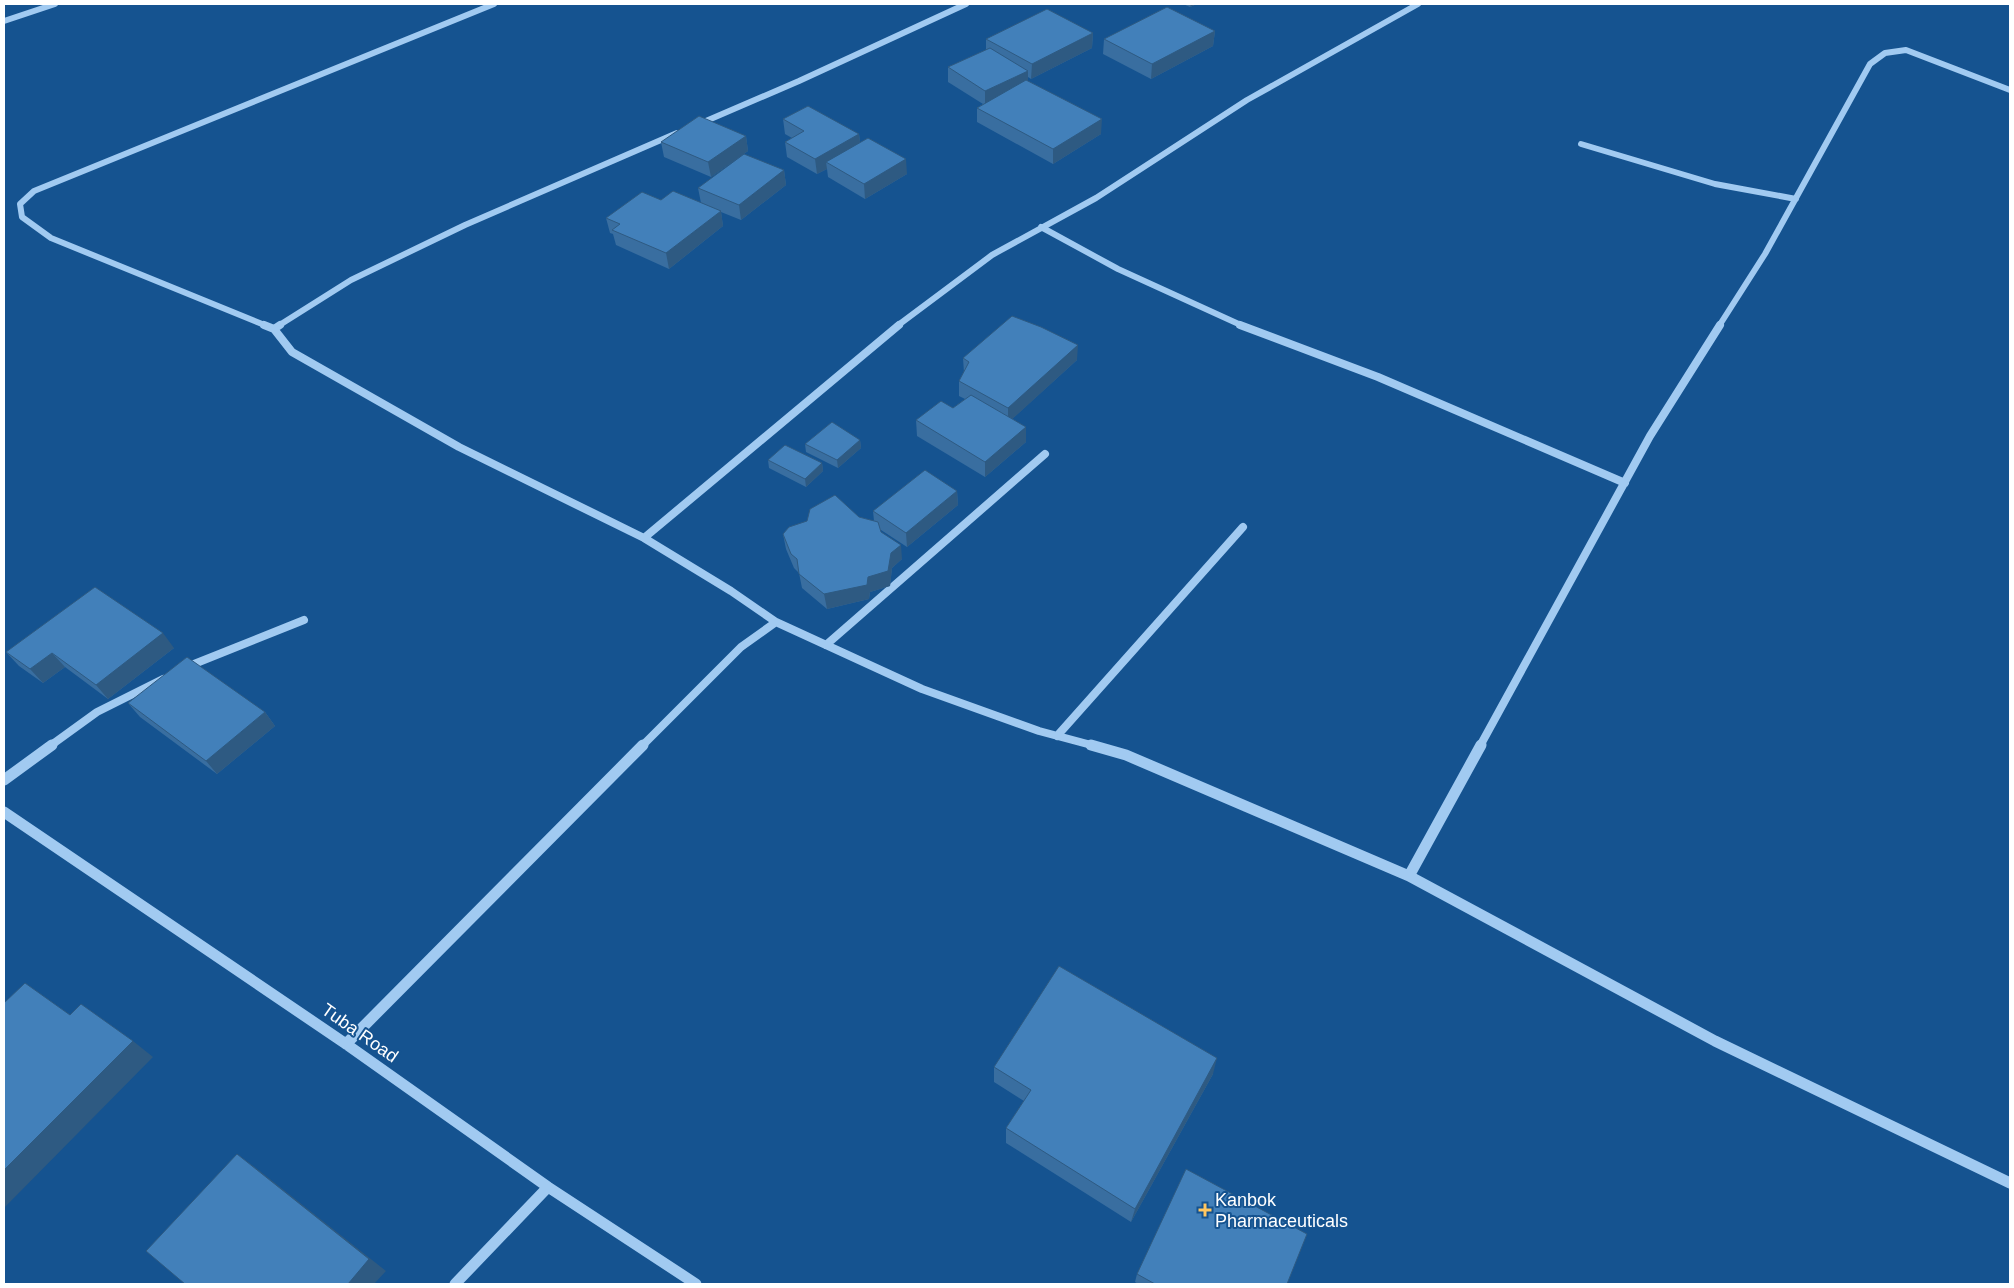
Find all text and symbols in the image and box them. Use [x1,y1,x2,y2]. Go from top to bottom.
street label: Tuba Road [318,999,402,1067]
place label: Kanbok Pharmaceuticals [1215,1190,1348,1231]
marker: Kanbok Pharmaceuticals [1199,1204,1211,1216]

